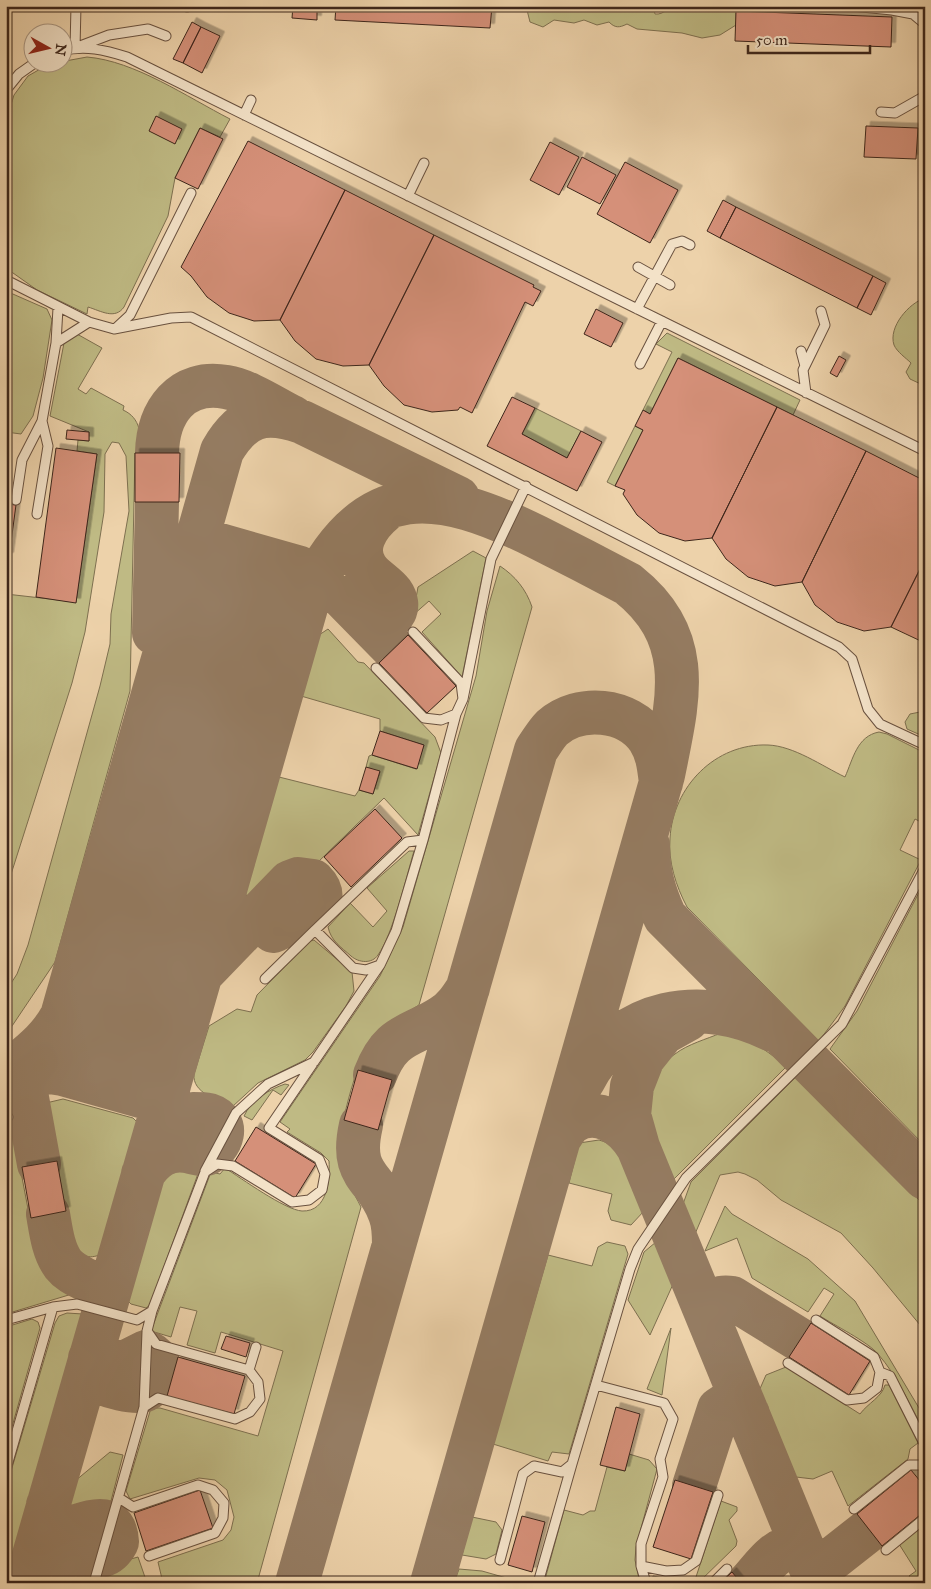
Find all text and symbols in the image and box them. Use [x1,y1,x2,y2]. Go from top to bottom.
north arrow [22,22,72,72]
scale bar [748,22,871,54]
text: 50 m [756,31,788,49]
text: N [51,43,70,57]

